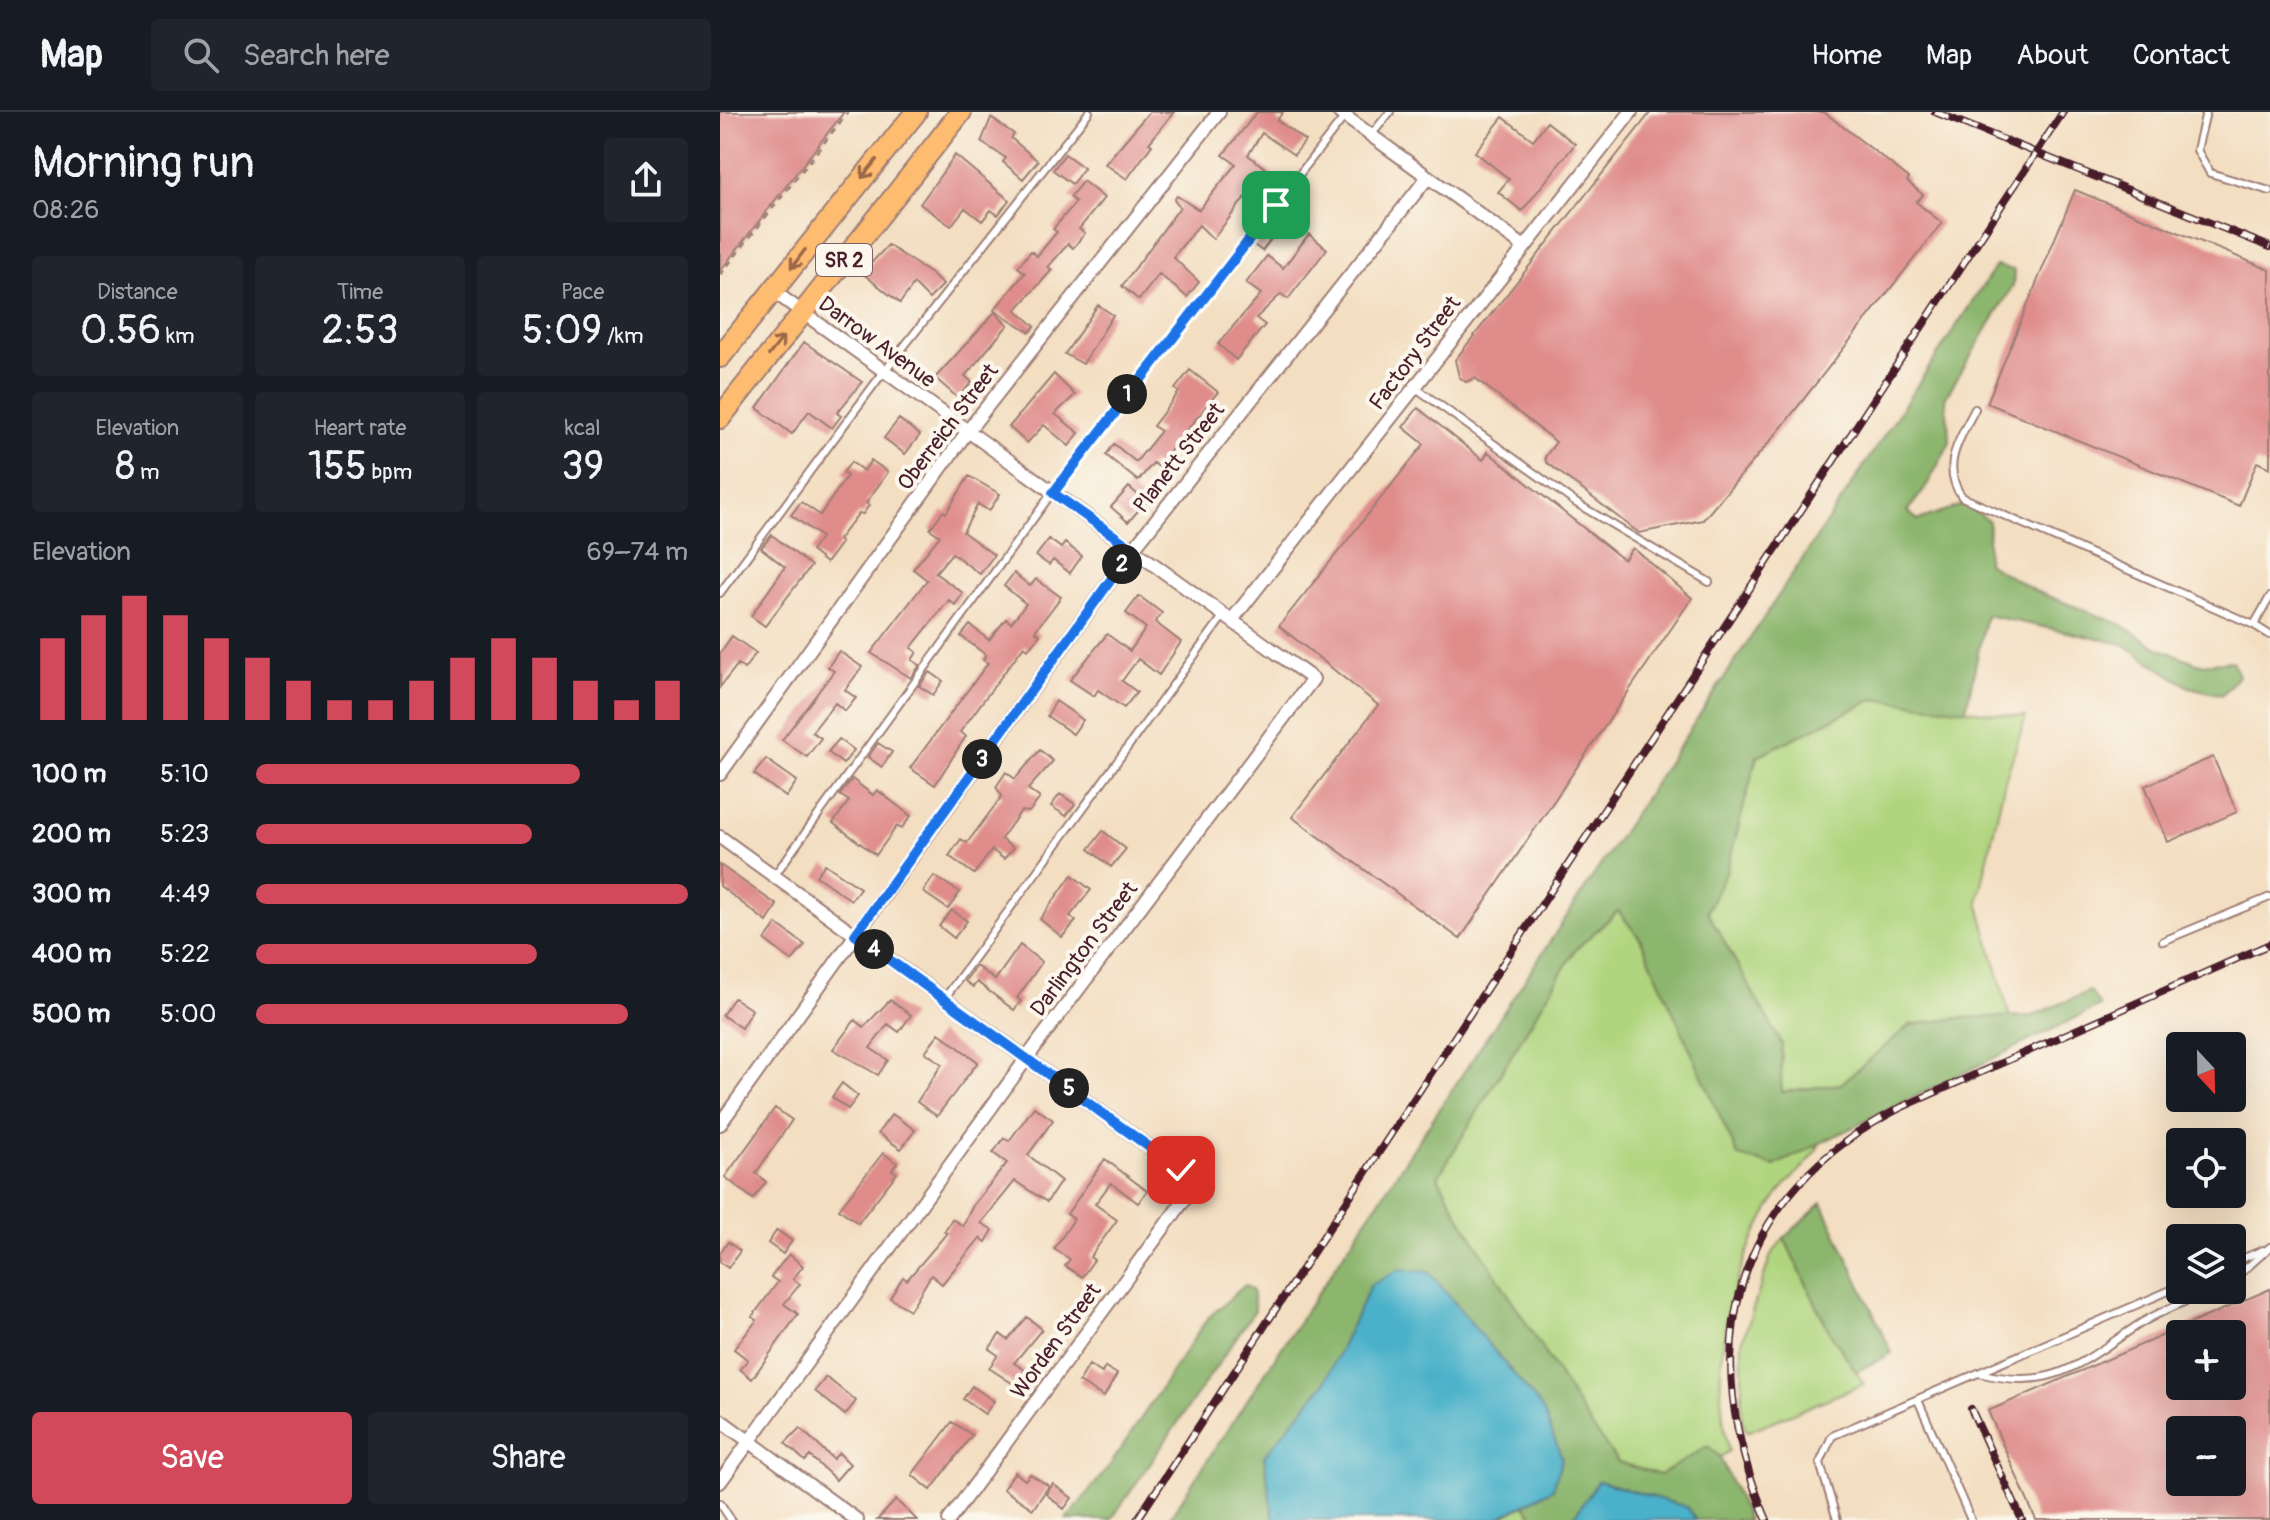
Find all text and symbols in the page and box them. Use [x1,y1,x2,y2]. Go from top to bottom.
search box [151,19,711,91]
text: Map [40,31,103,79]
icon: search [179,33,223,77]
text: Search here [243,37,390,74]
text: Home [1811,38,1882,73]
text: Map [1926,38,1972,73]
text: About [2016,38,2089,73]
text: Contact [2133,38,2230,73]
text: Morning run [32,136,255,191]
button: share [604,138,688,222]
one-way arrow [860,158,878,179]
pin [1242,171,1310,239]
icon: arrive [1254,183,1298,227]
text: 08:26 [32,194,99,226]
road number: SR 2 [816,244,872,276]
one-way arrow [789,247,806,269]
text: Distance [97,278,178,306]
text: Time [337,278,383,306]
text: Pace [561,278,604,306]
street label: Darrow Avenue [813,290,941,394]
street label: Factory Street [1363,290,1467,416]
text: 0.56 [80,306,161,355]
text: 2:53 [321,306,399,355]
text: 5:09 [522,306,602,355]
text: km [161,322,195,350]
text: /km [602,322,644,350]
one-way arrow [768,336,785,357]
street label: Oberreich Street [891,358,1005,496]
pin: 1 [1107,374,1147,414]
text: 1 [1123,380,1131,408]
street label: Planett Street [1127,397,1231,519]
text: Elevation [95,414,179,442]
text: Heart rate [314,414,406,442]
text: kcal [565,414,601,442]
text: 8 [115,442,135,491]
text: 155 [308,442,367,491]
text: 39 [561,442,604,491]
text: m [135,458,160,486]
text: bpm [367,458,412,486]
text: Elevation [32,536,131,568]
text: 69–74 m [587,536,688,568]
pin: 2 [1102,544,1142,584]
text: 2 [1116,550,1128,578]
pin: 3 [962,739,1002,779]
text: 3 [976,745,988,773]
text: 100 m [32,758,106,790]
text: 5:10 [160,758,209,790]
text: 200 m [32,818,111,850]
text: 5:23 [160,818,209,850]
street label: Darlington Street [1024,876,1144,1022]
text: 300 m [32,878,111,910]
text: 4:49 [160,878,211,910]
pin: 4 [854,929,894,969]
text: 4 [868,935,880,963]
text: 400 m [32,938,111,970]
text: 5:22 [160,938,210,970]
text: 500 m [32,998,110,1030]
text: 5:00 [160,998,217,1030]
north arrow [2166,1032,2246,1112]
map controls [2166,1032,2246,1496]
pin: 5 [1049,1068,1089,1108]
text: 5 [1063,1074,1075,1102]
button: locate [2166,1128,2246,1208]
pin [1147,1136,1215,1204]
icon: check [1159,1148,1203,1192]
button: layers [2166,1224,2246,1304]
street label: Worden Street [1005,1278,1107,1404]
button: + [2166,1320,2246,1400]
button: Save [32,1412,352,1504]
button: Share [368,1412,688,1504]
button: − [2166,1416,2246,1496]

